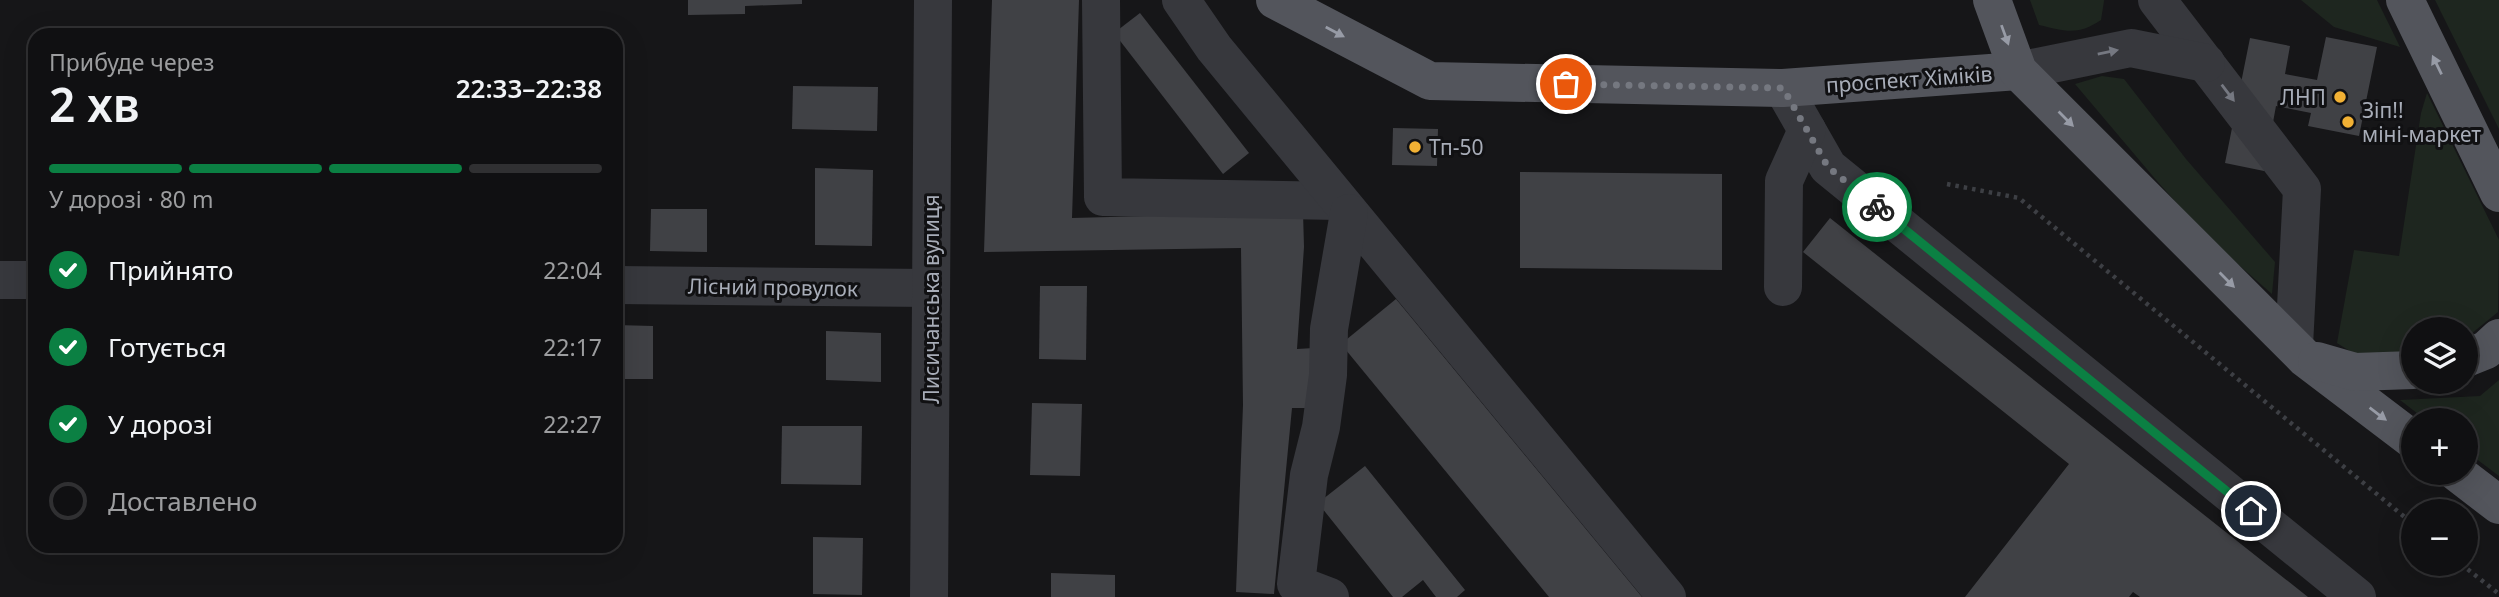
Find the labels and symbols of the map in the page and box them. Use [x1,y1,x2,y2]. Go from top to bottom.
one-way arrow [2000,25,2011,46]
one-way arrow [1325,26,1345,37]
one-way arrow [2097,47,2119,58]
pin [1536,54,1596,114]
one-way arrow [2431,55,2442,75]
street label: проспект Хіміків [1825,59,1993,99]
place label: ЛНП [2280,83,2326,111]
one-way arrow [2221,84,2235,102]
marker: ЛНП [2332,89,2348,105]
place label: Зіп!! міні-маркет [2362,96,2481,148]
one-way arrow [2058,111,2074,127]
marker: Зіп!! міні-маркет [2340,114,2356,130]
place label: Тп-50 [1429,133,1484,161]
marker: Тп-50 [1407,139,1423,155]
courier [1842,172,1912,242]
street label: Лисичанська вулиця [917,194,945,404]
one-way arrow [2219,271,2236,288]
street label: Лісний провулок [688,272,858,302]
one-way arrow [2369,406,2387,421]
pin [2221,481,2281,541]

